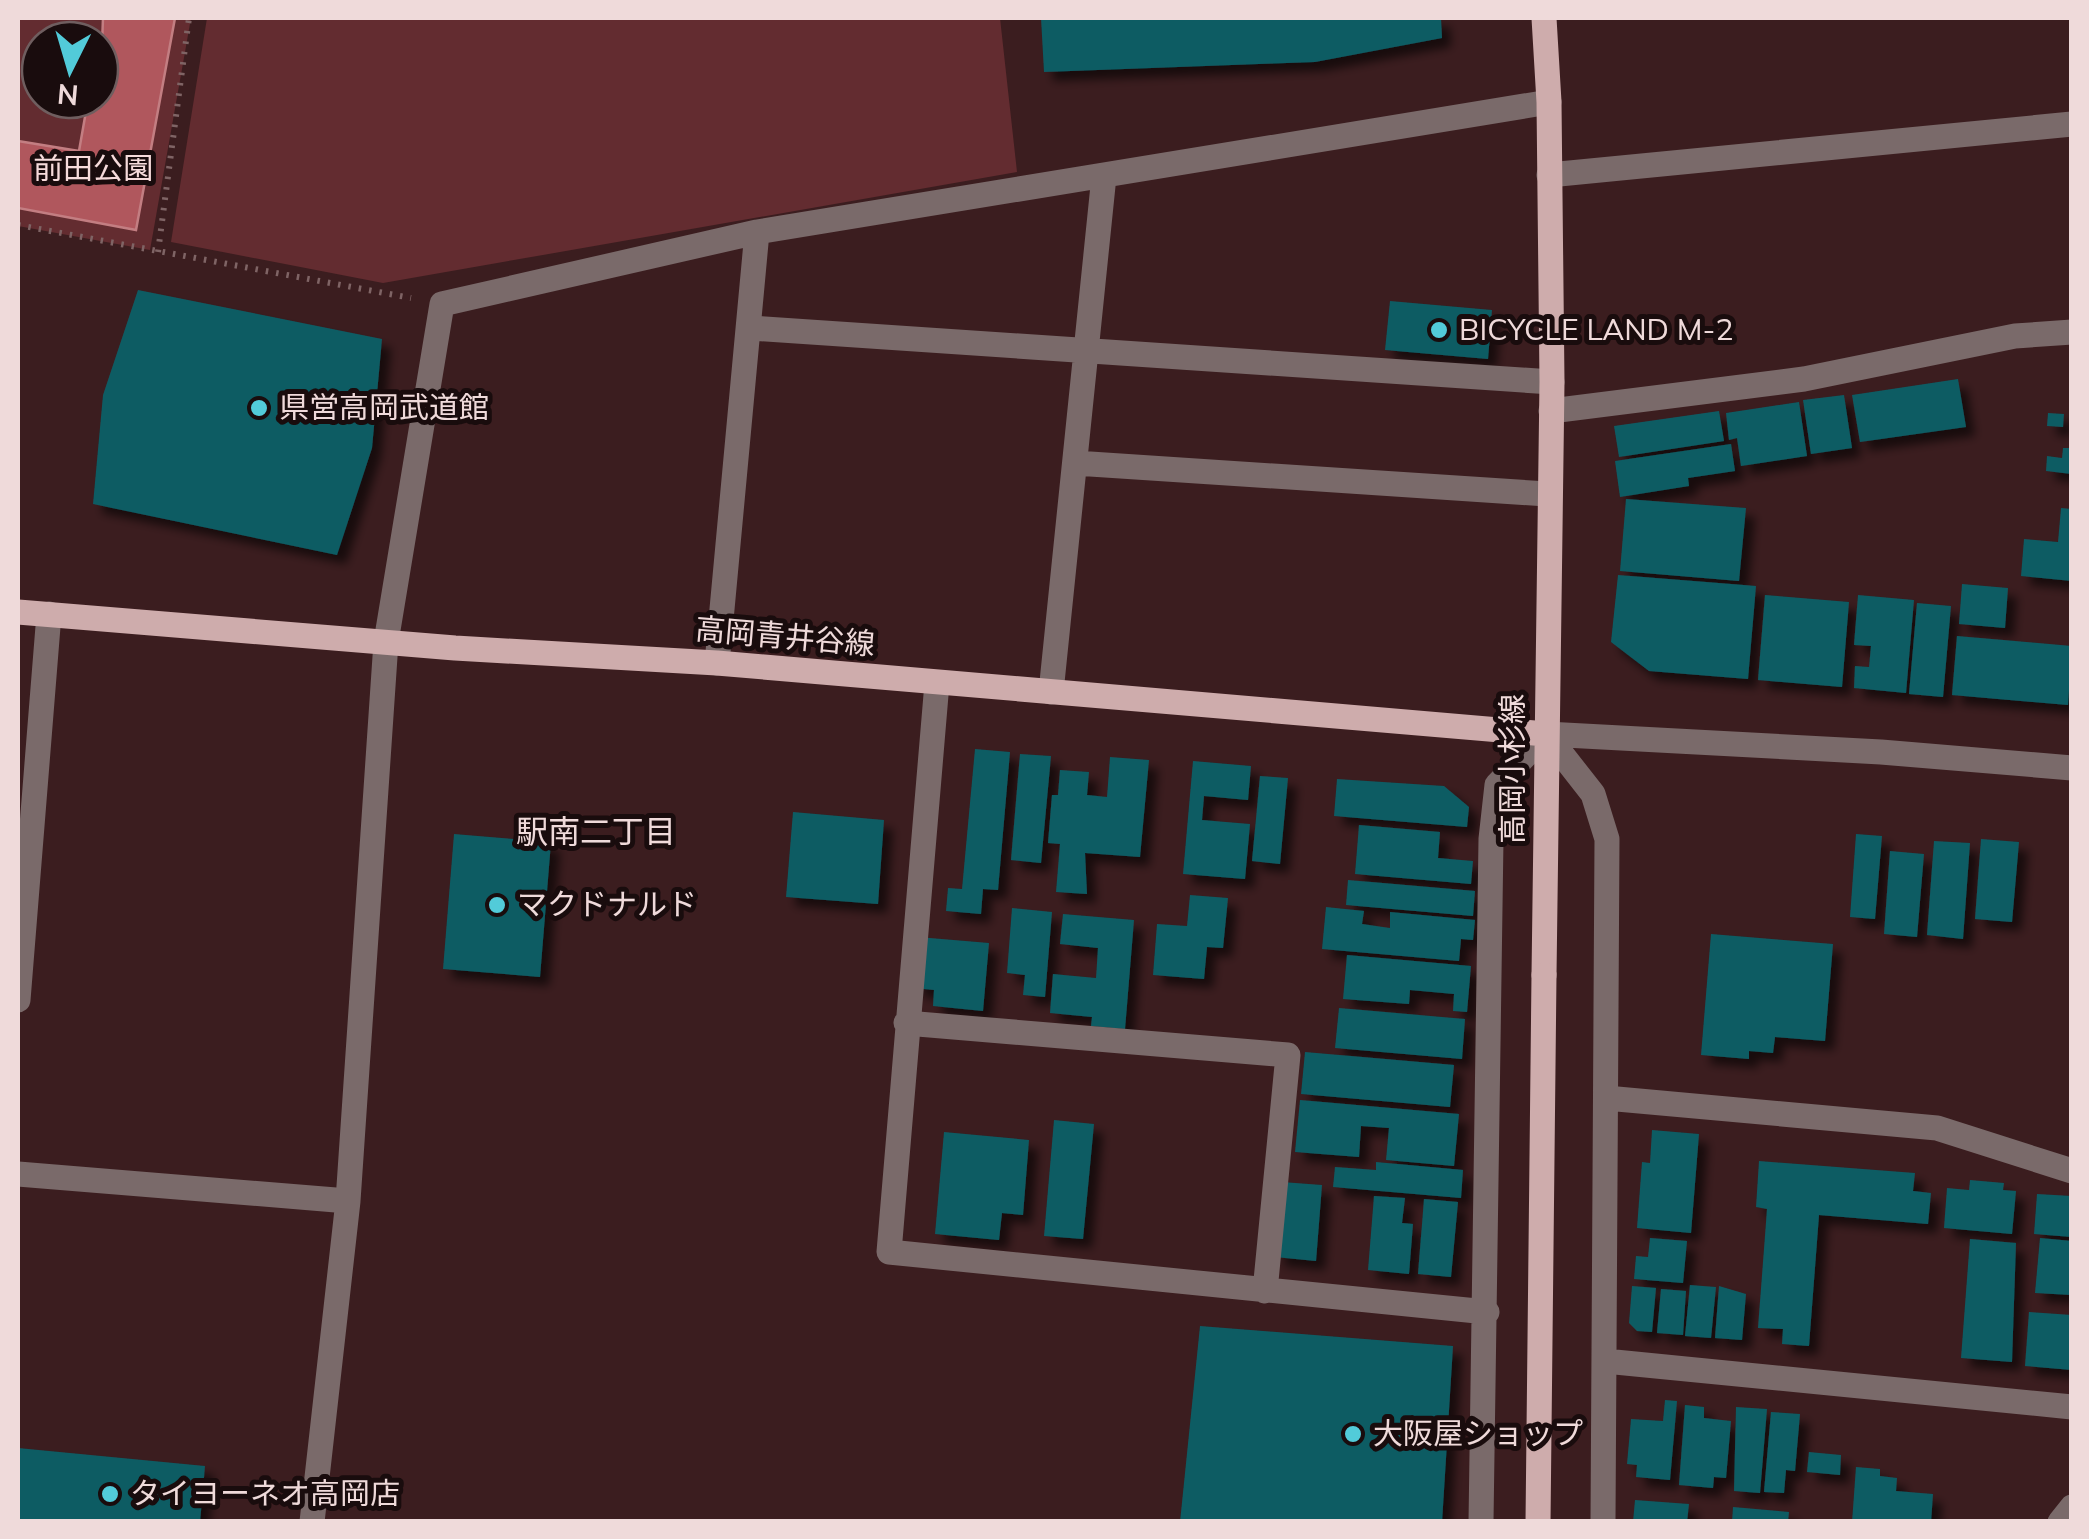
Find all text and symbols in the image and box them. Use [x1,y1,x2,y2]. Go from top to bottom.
north arrow [20,20,120,120]
text: N [56,77,80,114]
park label: 前田公園 [33,149,153,187]
place label: BICYCLE LAND M-2 [1459,310,1733,348]
marker: BICYCLE LAND M-2 [1428,319,1450,341]
place label: 県営高岡武道館 [279,388,489,426]
marker: 県営高岡武道館 [248,397,270,419]
street label: 高岡青井谷線 [694,609,876,663]
street label: 高岡小杉線 [1493,694,1531,844]
district label: 駅南二丁目 [516,811,676,851]
place label: マクドナルド [517,885,697,923]
marker: マクドナルド [486,894,508,916]
place label: 大阪屋ショップ [1373,1414,1583,1452]
marker: 大阪屋ショップ [1342,1423,1364,1445]
place label: タイヨーネオ高岡店 [130,1474,400,1512]
marker: タイヨーネオ高岡店 [99,1483,121,1505]

